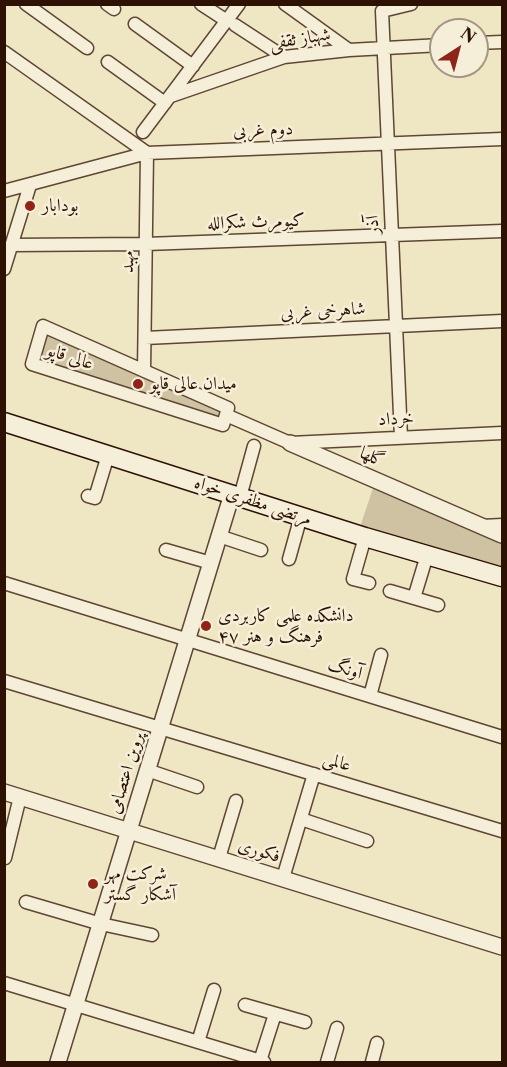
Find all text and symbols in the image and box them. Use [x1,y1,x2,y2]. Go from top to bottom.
north arrow [429,18,489,78]
text: N [457,23,480,47]
street label: شهباز ثقفی [268,24,332,54]
street label: دوم غربی [233,118,293,142]
place label: بودابار [42,195,78,217]
marker: بودابار [23,199,37,213]
street label: کیومرث شکرالله [207,209,305,235]
street label: آذر [362,215,384,235]
street label: مهبد [117,251,139,273]
street label: شاهرخی غربی [280,298,366,324]
street label: عالی قاپو [44,339,96,375]
place label: میدان عالی قاپو [150,373,237,395]
marker: میدان عالی قاپو [131,377,145,391]
street label: خرداد [378,407,414,431]
street label: گلها [356,442,388,472]
street label: مرتضی مظفری خواه [192,472,314,530]
place label: دانشکده علمی کاربردی فرهنگ و هنر ۴۷ [218,605,354,648]
marker: دانشکده علمی کاربردی فرهنگ و هنر ۴۷ [199,619,213,633]
street label: آونگ [325,654,365,684]
street label: پروین اعتصامی [103,730,149,816]
street label: عالمی [320,748,354,776]
street label: فکوری [235,834,283,868]
place label: شرکت مهر آشکار گستر [105,863,176,906]
marker: شرکت مهر آشکار گستر [86,877,100,891]

